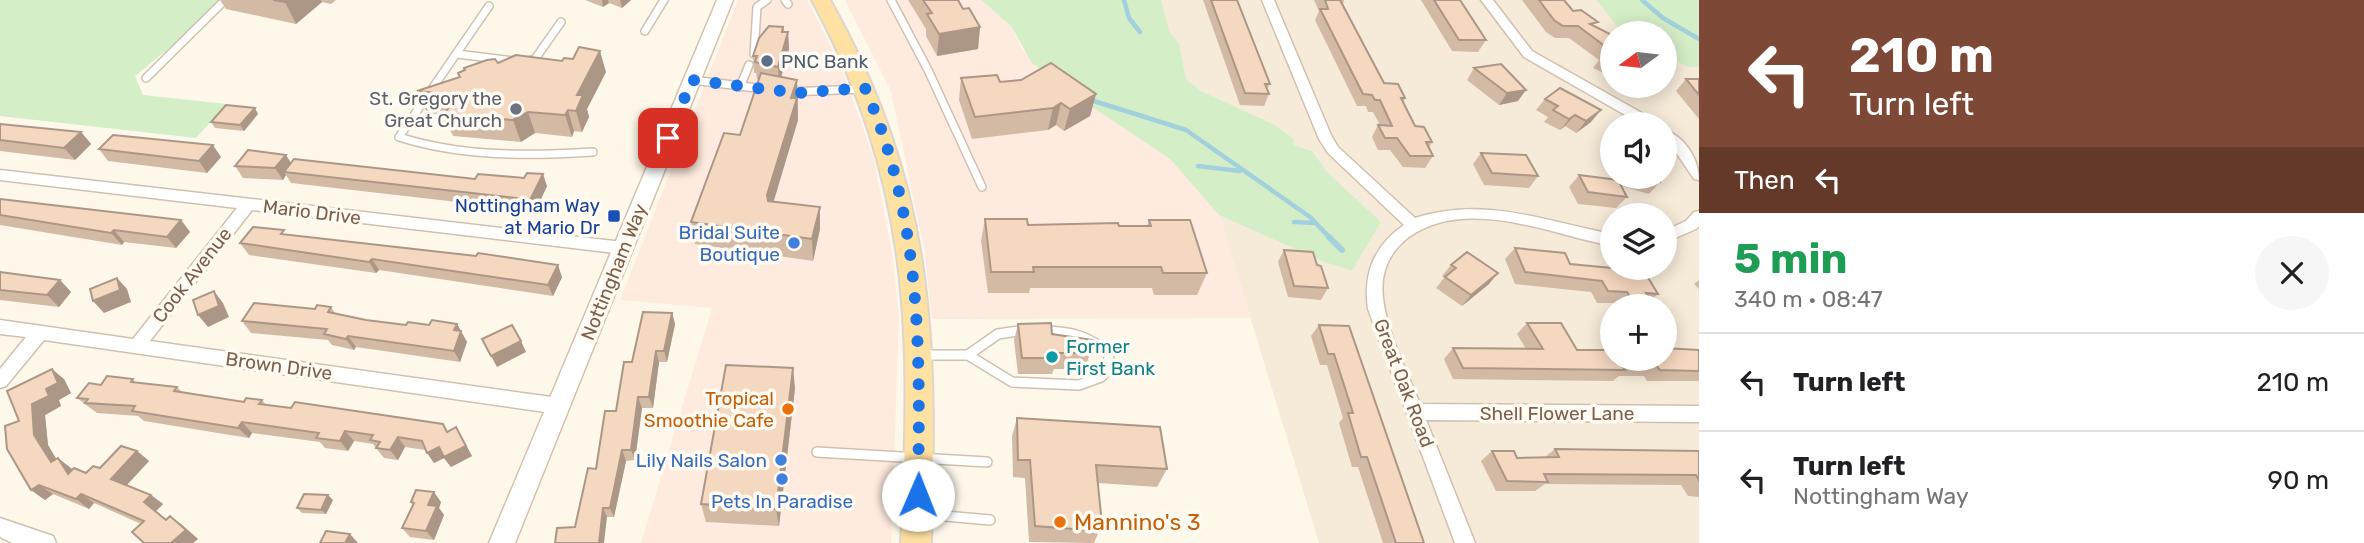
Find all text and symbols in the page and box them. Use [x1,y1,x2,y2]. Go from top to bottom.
north arrow [1600,21,1676,98]
map controls [1600,21,1677,371]
text: 210 m [1849,26,1994,84]
icon: left [1734,28,1825,119]
place label: PNC Bank [781,50,868,73]
marker: PNC Bank [759,53,775,69]
text: Turn left [1849,85,1974,123]
place label: St. Gregory the Great Church [369,87,502,132]
marker: St. Gregory the Great Church [508,101,524,117]
pin [638,108,698,168]
button: sound [1600,112,1677,189]
icon: arrive [649,119,687,157]
icon: left [1809,161,1847,199]
text: Then [1734,165,1795,196]
place label: Nottingham Way at Mario Dr [455,194,601,239]
street label: Mario Drive [262,195,362,229]
street label: Nottingham Way [576,200,652,344]
button: layers [1600,203,1677,280]
marker: Nottingham Way at Mario Dr [606,208,622,224]
place label: Bridal Suite Boutique [679,221,780,266]
street label: Cook Avenue [148,223,236,327]
text: 5 min [1734,234,1848,284]
marker: Bridal Suite Boutique [786,235,802,251]
button: close [2255,236,2329,310]
text: 340 m · 08:47 [1734,285,1882,313]
button: + [1600,294,1677,371]
street label: Great Oak Road [1369,316,1439,450]
place label: Former First Bank [1066,335,1155,380]
street label: Brown Drive [224,347,334,385]
marker: Former First Bank [1044,349,1060,365]
icon: left [1734,363,1772,401]
text: Turn left [1793,367,1905,398]
text: 210 m [2257,367,2329,398]
place label: Tropical Smoothie Cafe [644,387,774,432]
marker: Tropical Smoothie Cafe [780,401,796,417]
street label: Shell Flower Lane [1480,402,1634,425]
place label: Lily Nails Salon [636,449,767,472]
text: Turn left [1793,451,1905,482]
marker: Lily Nails Salon [773,452,789,468]
position arrow [881,458,955,532]
icon: left [1734,461,1772,499]
text: 90 m [2268,465,2329,496]
marker: Pets In Paradise [774,471,790,487]
text: Nottingham Way [1793,482,1969,510]
place label: Pets In Paradise [711,490,853,513]
place label: Mannino's 3 [1074,508,1201,536]
marker: Mannino's 3 [1052,514,1068,530]

